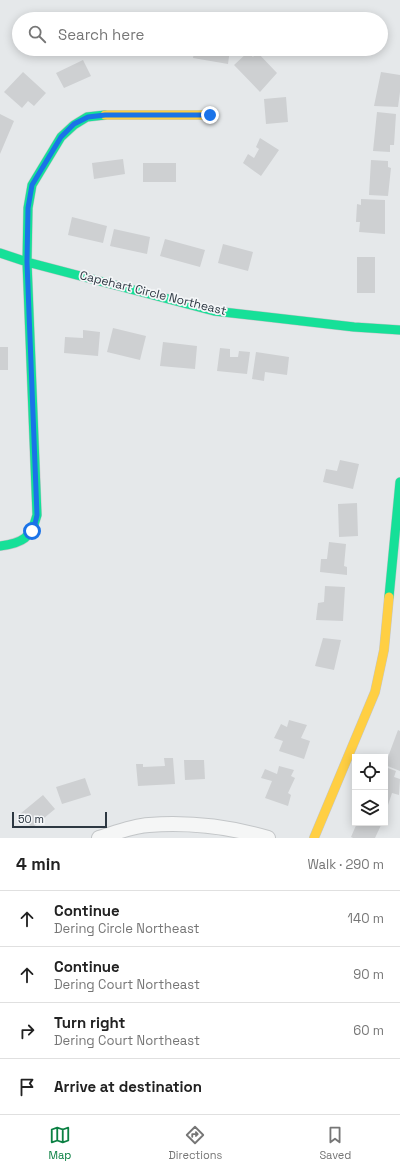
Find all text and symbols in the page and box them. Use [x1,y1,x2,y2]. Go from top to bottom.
search box [12,12,388,56]
icon: search [26,23,48,45]
text: Search here [58,25,144,44]
route end [201,106,219,124]
street label: Capehart Circle Northeast [78,267,228,319]
route start [23,522,41,540]
map controls [352,754,388,826]
button: locate [352,754,388,790]
button: layers [352,790,388,826]
scale bar [12,810,107,829]
text: 50 m [18,812,44,826]
text: 4 min [16,853,61,875]
text: Walk · 290 m [307,856,384,873]
text: Continue [54,901,120,920]
icon: ahead [16,908,38,930]
text: 140 m [348,910,384,927]
text: Dering Circle Northeast [54,920,200,937]
text: Continue [54,957,120,976]
icon: ahead [16,964,38,986]
text: 90 m [353,966,384,983]
text: Dering Court Northeast [54,976,200,993]
text: Turn right [54,1013,125,1032]
icon: right [16,1020,38,1042]
text: 60 m [353,1022,384,1039]
text: Dering Court Northeast [54,1032,200,1049]
icon: arrive [16,1076,38,1098]
text: Arrive at destination [54,1077,202,1096]
tab: Map [49,1124,71,1162]
tab: Directions [168,1124,222,1162]
tab: Saved [319,1124,351,1162]

